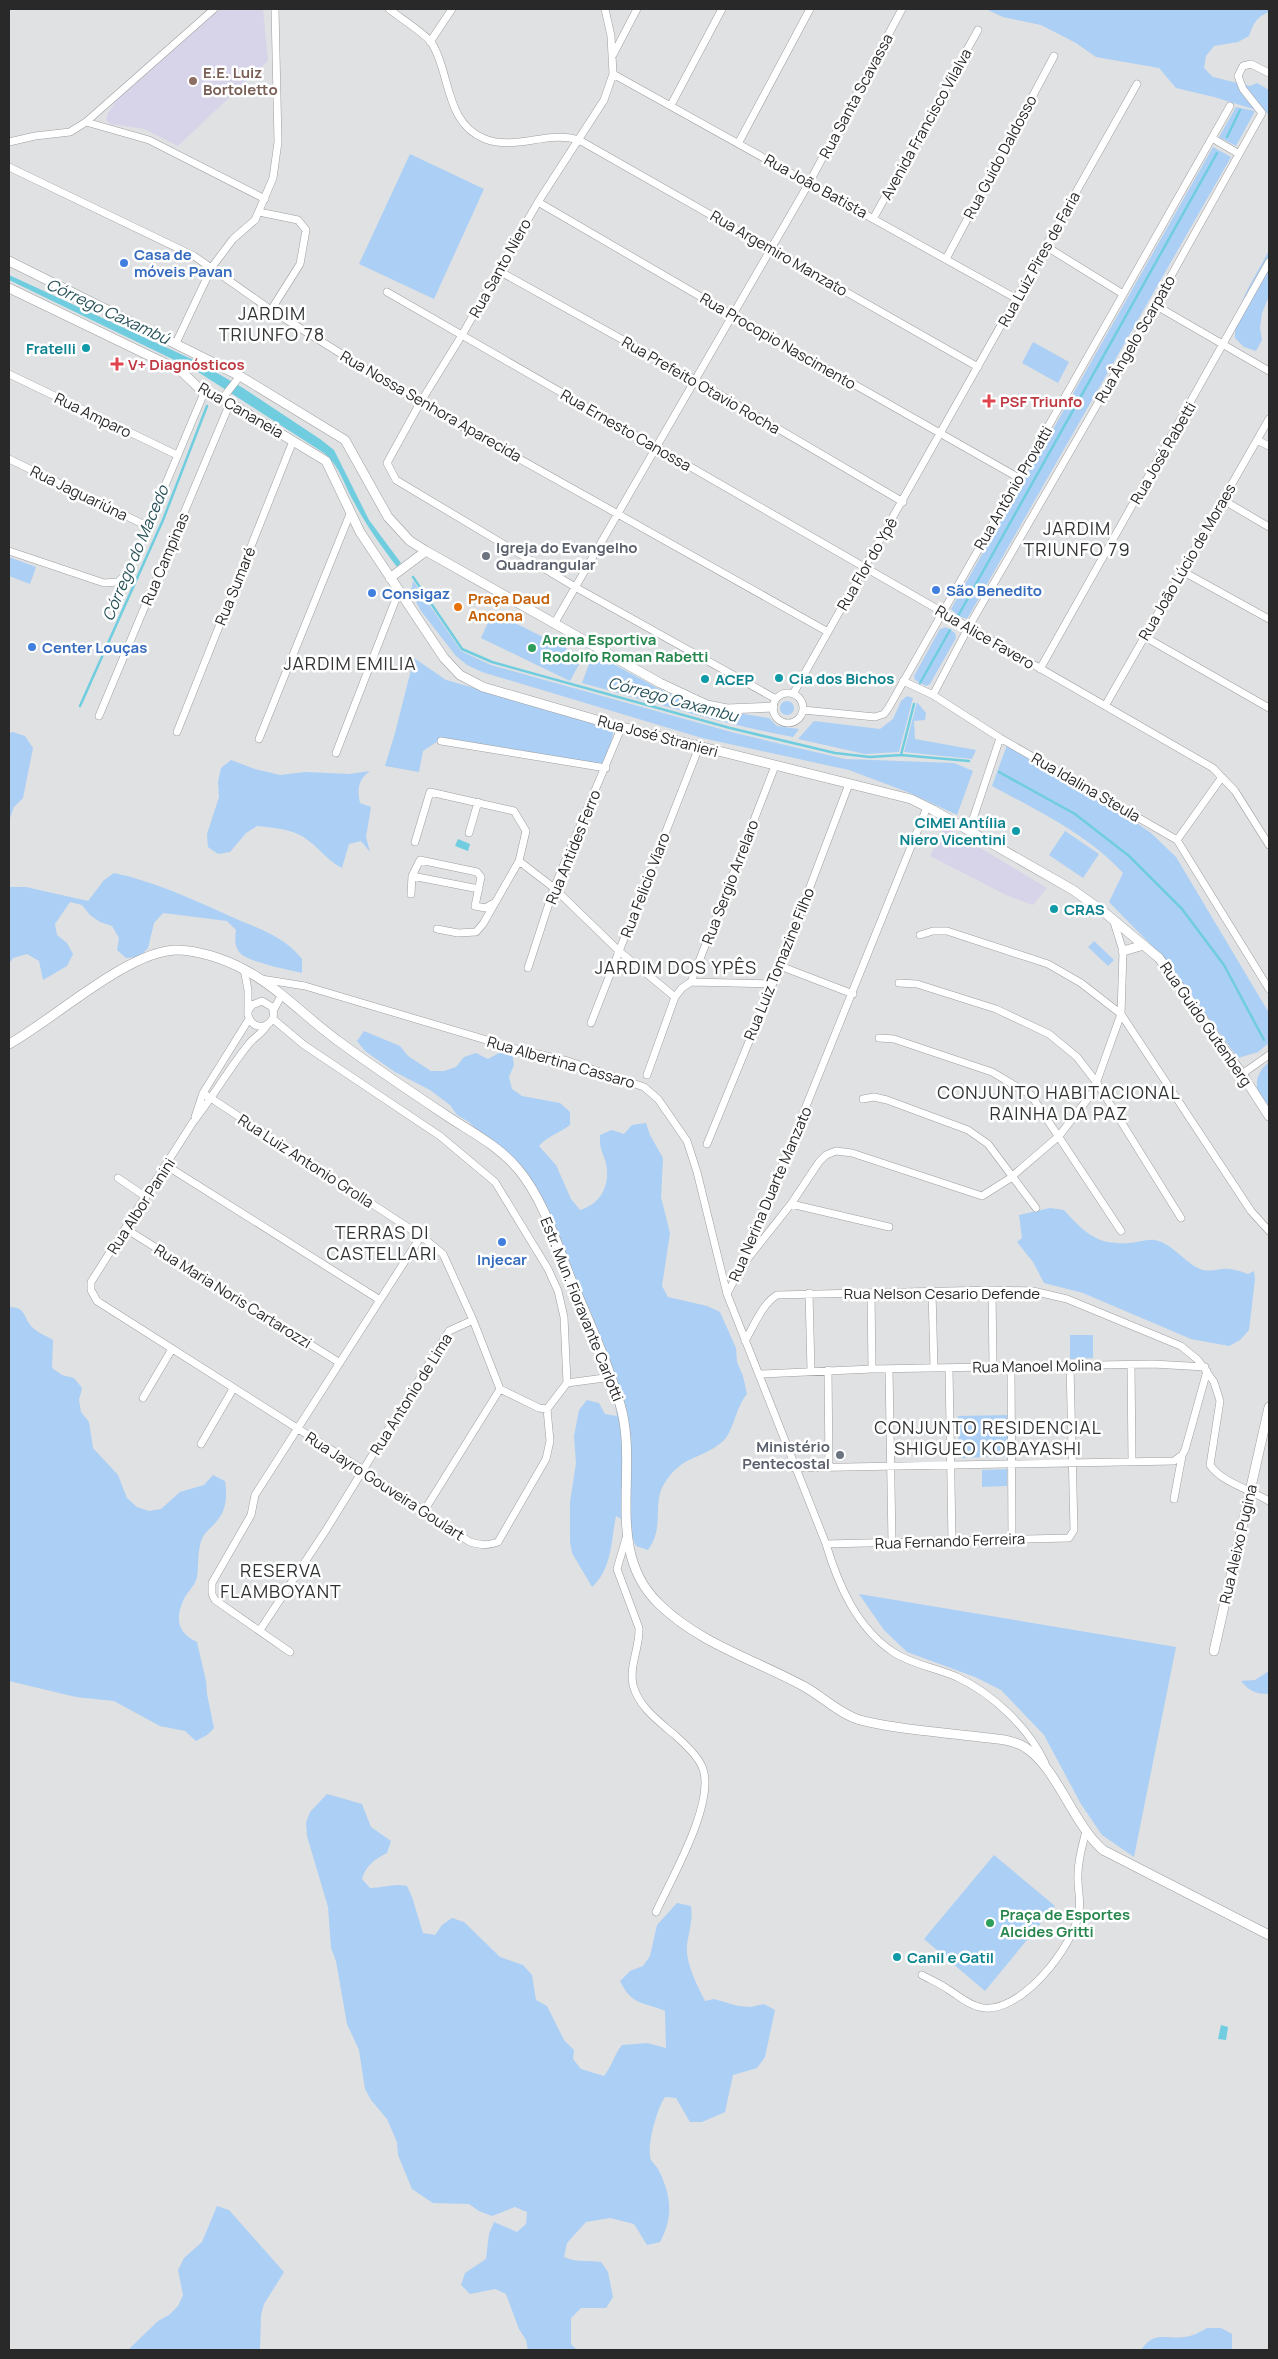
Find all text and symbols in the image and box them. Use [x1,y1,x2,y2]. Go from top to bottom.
street label: Rua Santa Scavassa [814,30,898,162]
street label: Avenida Francisco Vilalva [876,45,976,203]
place label: E.E. Luiz Bortoletto [203,62,278,100]
marker: E.E. Luiz Bortoletto [187,75,199,87]
street label: Rua Guido Daldosso [958,91,1042,223]
street label: Rua João Batista [761,149,871,223]
street label: Rua Luiz Pires de Faria [993,188,1085,330]
street label: Rua Argemiro Manzato [706,205,852,301]
street label: Rua Santo Niero [464,215,536,321]
place label: Casa de móveis Pavan [134,244,232,282]
marker: Casa de móveis Pavan [118,257,130,269]
street label: Rua Ângelo Scarpato [1090,271,1180,407]
water label: Córrego Caxambú [43,273,175,350]
street label: Rua Procopio Nascimento [696,288,860,394]
district label: JARDIM TRIUNFO 78 [219,301,325,346]
street label: Rua Prefeito Otavio Rocha [618,331,784,439]
place label: Fratelli [26,338,76,359]
marker: Fratelli [80,342,92,354]
street label: Rua Nossa Senhora Aparecida [336,345,526,467]
place label: V+ Diagnósticos [128,354,245,375]
marker: V+ Diagnósticos [110,357,124,371]
street label: Rua Cananeia [194,377,288,443]
street label: Rua Ernesto Canossa [557,384,695,476]
street label: Rua Amparo [51,387,135,443]
place label: PSF Triunfo [1000,391,1082,412]
marker: PSF Triunfo [982,394,996,408]
street label: Rua José Rabetti [1125,398,1201,508]
street label: Rua Antônio Provatti [969,422,1057,554]
street label: Rua Jaguariúna [27,460,131,526]
water label: Córrego do Macedo [97,480,174,624]
street label: Rua João Lúcio de Moraes [1133,480,1241,644]
street label: Rua Campinas [136,509,194,609]
street label: Rua Flor do Ypê [832,514,902,614]
district label: JARDIM TRIUNFO 79 [1023,516,1131,561]
place label: Igreja do Evangelho Quadrangular [496,537,638,575]
street label: Rua Sumaré [210,543,260,628]
marker: Igreja do Evangelho Quadrangular [480,550,492,562]
place label: São Benedito [946,580,1042,601]
place label: Consigaz [382,583,450,604]
marker: São Benedito [930,584,942,596]
marker: Consigaz [366,587,378,599]
place label: Praça Daud Ancona [468,588,550,626]
street label: Rua Alice Favero [931,600,1039,674]
marker: Praça Daud Ancona [452,601,464,613]
place label: Arena Esportiva Rodolfo Roman Rabetti [542,629,708,667]
place label: Center Louças [42,637,147,658]
marker: Center Louças [26,641,38,653]
marker: Arena Esportiva Rodolfo Roman Rabetti [526,642,538,654]
district label: JARDIM EMILIA [283,651,417,675]
place label: Cia dos Bichos [789,668,894,689]
place label: ACEP [715,669,755,690]
water label: Córrego Caxambu [606,671,742,727]
marker: Cia dos Bichos [773,672,785,684]
marker: ACEP [699,673,711,685]
street label: Rua José Stranieri [595,710,721,762]
street label: Rua Idalina Steula [1028,747,1144,827]
street label: Rua Antides Ferro [540,786,606,907]
place label: CIMEI Antília Niero Vicentini [899,812,1006,850]
street label: Rua Sergio Arrelaro [697,817,763,947]
marker: CIMEI Antília Niero Vicentini [1010,825,1022,837]
street label: Rua Felicio Viaro [615,829,675,941]
street label: Rua Luiz Tomazine Filho [739,884,819,1043]
place label: CRAS [1064,899,1105,920]
marker: CRAS [1048,903,1060,915]
district label: JARDIM DOS YPÊS [595,955,757,979]
street label: Rua Guido Gutenberg [1155,957,1257,1091]
street label: Rua Albertina Cassaro [485,1031,637,1093]
district label: CONJUNTO HABITACIONAL RAINHA DA PAZ [937,1080,1181,1125]
street label: Rua Nerina Duarte Manzato [724,1103,817,1285]
street label: Rua Luiz Antonio Grolla [234,1109,378,1213]
street label: Rua Albor Panini [102,1154,180,1258]
street label: Estr. Mun. Fioravante Carlotti [535,1214,629,1404]
district label: TERRAS DI CASTELLARI [327,1220,438,1265]
marker: Injecar [496,1236,508,1248]
street label: Rua Maria Noris Cartarozzi [150,1239,316,1353]
place label: Injecar [477,1249,527,1270]
street label: Rua Nelson Cesario Defende [844,1283,1040,1304]
street label: Rua Antonio de Lima [365,1329,457,1459]
street label: Rua Manoel Molina [972,1354,1102,1378]
district label: CONJUNTO RESIDENCIAL SHIGUEO KOBAYASHI [874,1415,1102,1460]
street label: Rua Jayro Gouveira Goulart [301,1427,469,1545]
place label: Ministério Pentecostal [742,1436,830,1474]
marker: Ministério Pentecostal [834,1449,846,1461]
street label: Rua Aleixo Pugina [1214,1482,1262,1606]
street label: Rua Fernando Ferreira [874,1528,1026,1554]
district label: RESERVA FLAMBOYANT [220,1558,342,1603]
place label: Praça de Esportes Alcides Gritti [1000,1904,1130,1942]
marker: Praça de Esportes Alcides Gritti [984,1917,996,1929]
place label: Canil e Gatil [907,1947,994,1968]
marker: Canil e Gatil [891,1951,903,1963]

